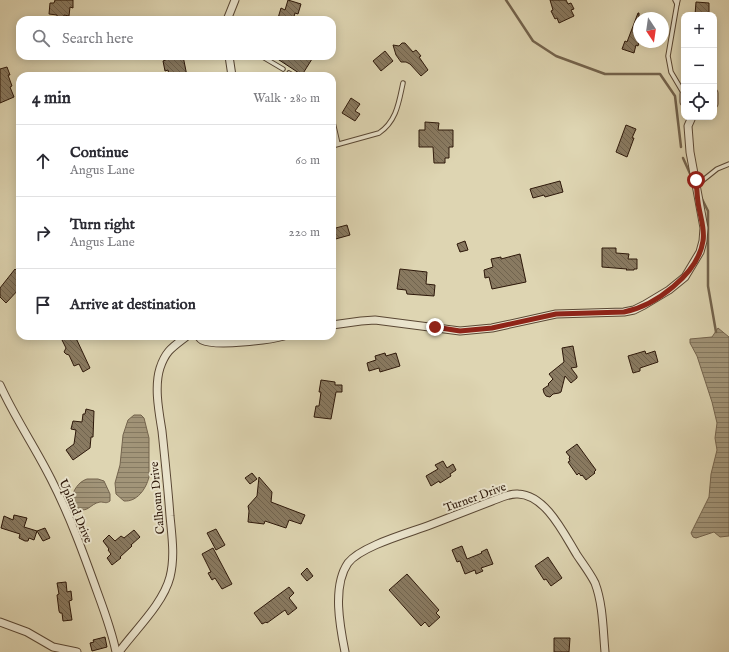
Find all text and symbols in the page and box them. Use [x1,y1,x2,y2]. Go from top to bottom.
north arrow [633,12,669,48]
map controls [681,12,717,120]
button: + [681,12,717,48]
search box [16,16,336,60]
icon: search [30,27,52,49]
text: Search here [62,29,133,48]
button: − [681,48,717,84]
button: locate [681,84,717,120]
text: 4 min [32,88,71,109]
text: Walk · 280 m [253,90,320,107]
text: Continue [70,143,128,162]
icon: ahead [32,150,54,172]
text: 60 m [295,152,320,169]
text: Angus Lane [70,162,135,179]
route start [687,171,705,189]
text: Turn right [70,215,135,234]
icon: right [32,222,54,244]
text: 220 m [289,224,320,241]
text: Angus Lane [70,234,135,251]
icon: arrive [32,294,54,316]
text: Arrive at destination [70,295,196,314]
route end [426,318,444,336]
street label: Calhoun Drive [147,460,168,535]
street label: Upland Drive [54,477,96,546]
street label: Turner Drive [442,479,509,516]

